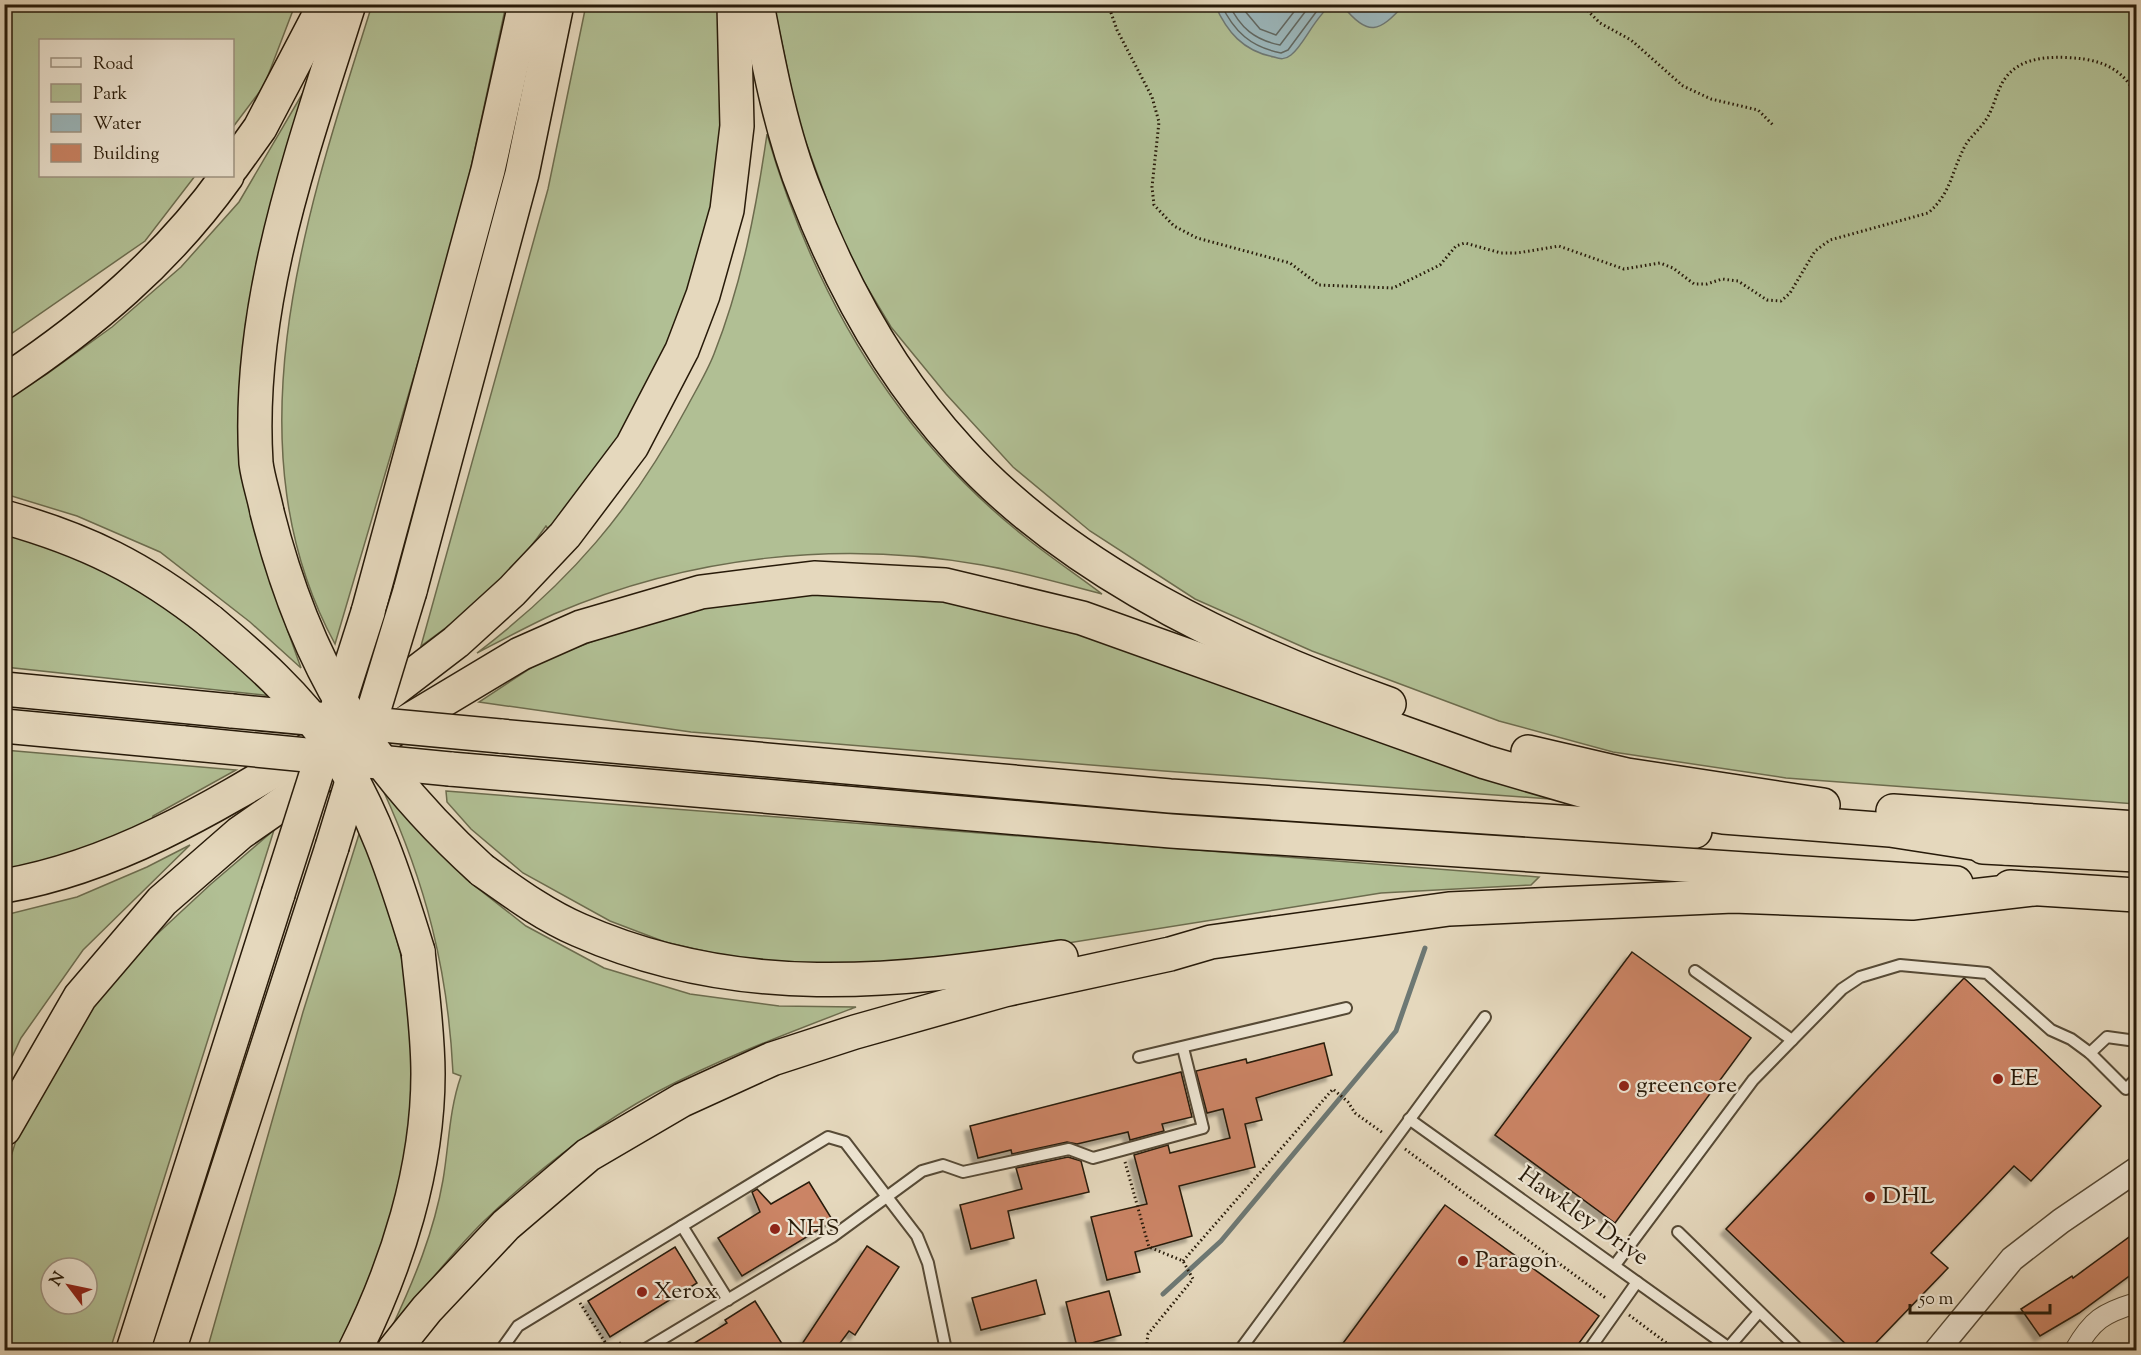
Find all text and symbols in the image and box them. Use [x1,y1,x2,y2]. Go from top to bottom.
legend [39,39,234,177]
text: Road [93,52,133,78]
text: Park [93,82,128,108]
text: Water [93,112,142,138]
text: Building [93,142,159,168]
place label: EE [2010,1062,2039,1096]
place label: greencore [1636,1069,1737,1103]
marker: EE [1991,1072,2005,1086]
marker: greencore [1617,1079,1631,1093]
street label: Hawkley Drive [1511,1159,1655,1275]
place label: DHL [1882,1180,1934,1214]
marker: DHL [1863,1190,1877,1204]
place label: NHS [787,1212,839,1246]
marker: NHS [768,1222,782,1236]
place label: Paragon [1475,1244,1558,1278]
marker: Paragon [1456,1254,1470,1268]
north arrow [39,1256,99,1316]
text: N [45,1268,72,1291]
place label: Xerox [654,1275,718,1309]
scale bar [1910,1277,2050,1315]
marker: Xerox [635,1285,649,1299]
text: 50 m [1918,1287,1954,1313]

